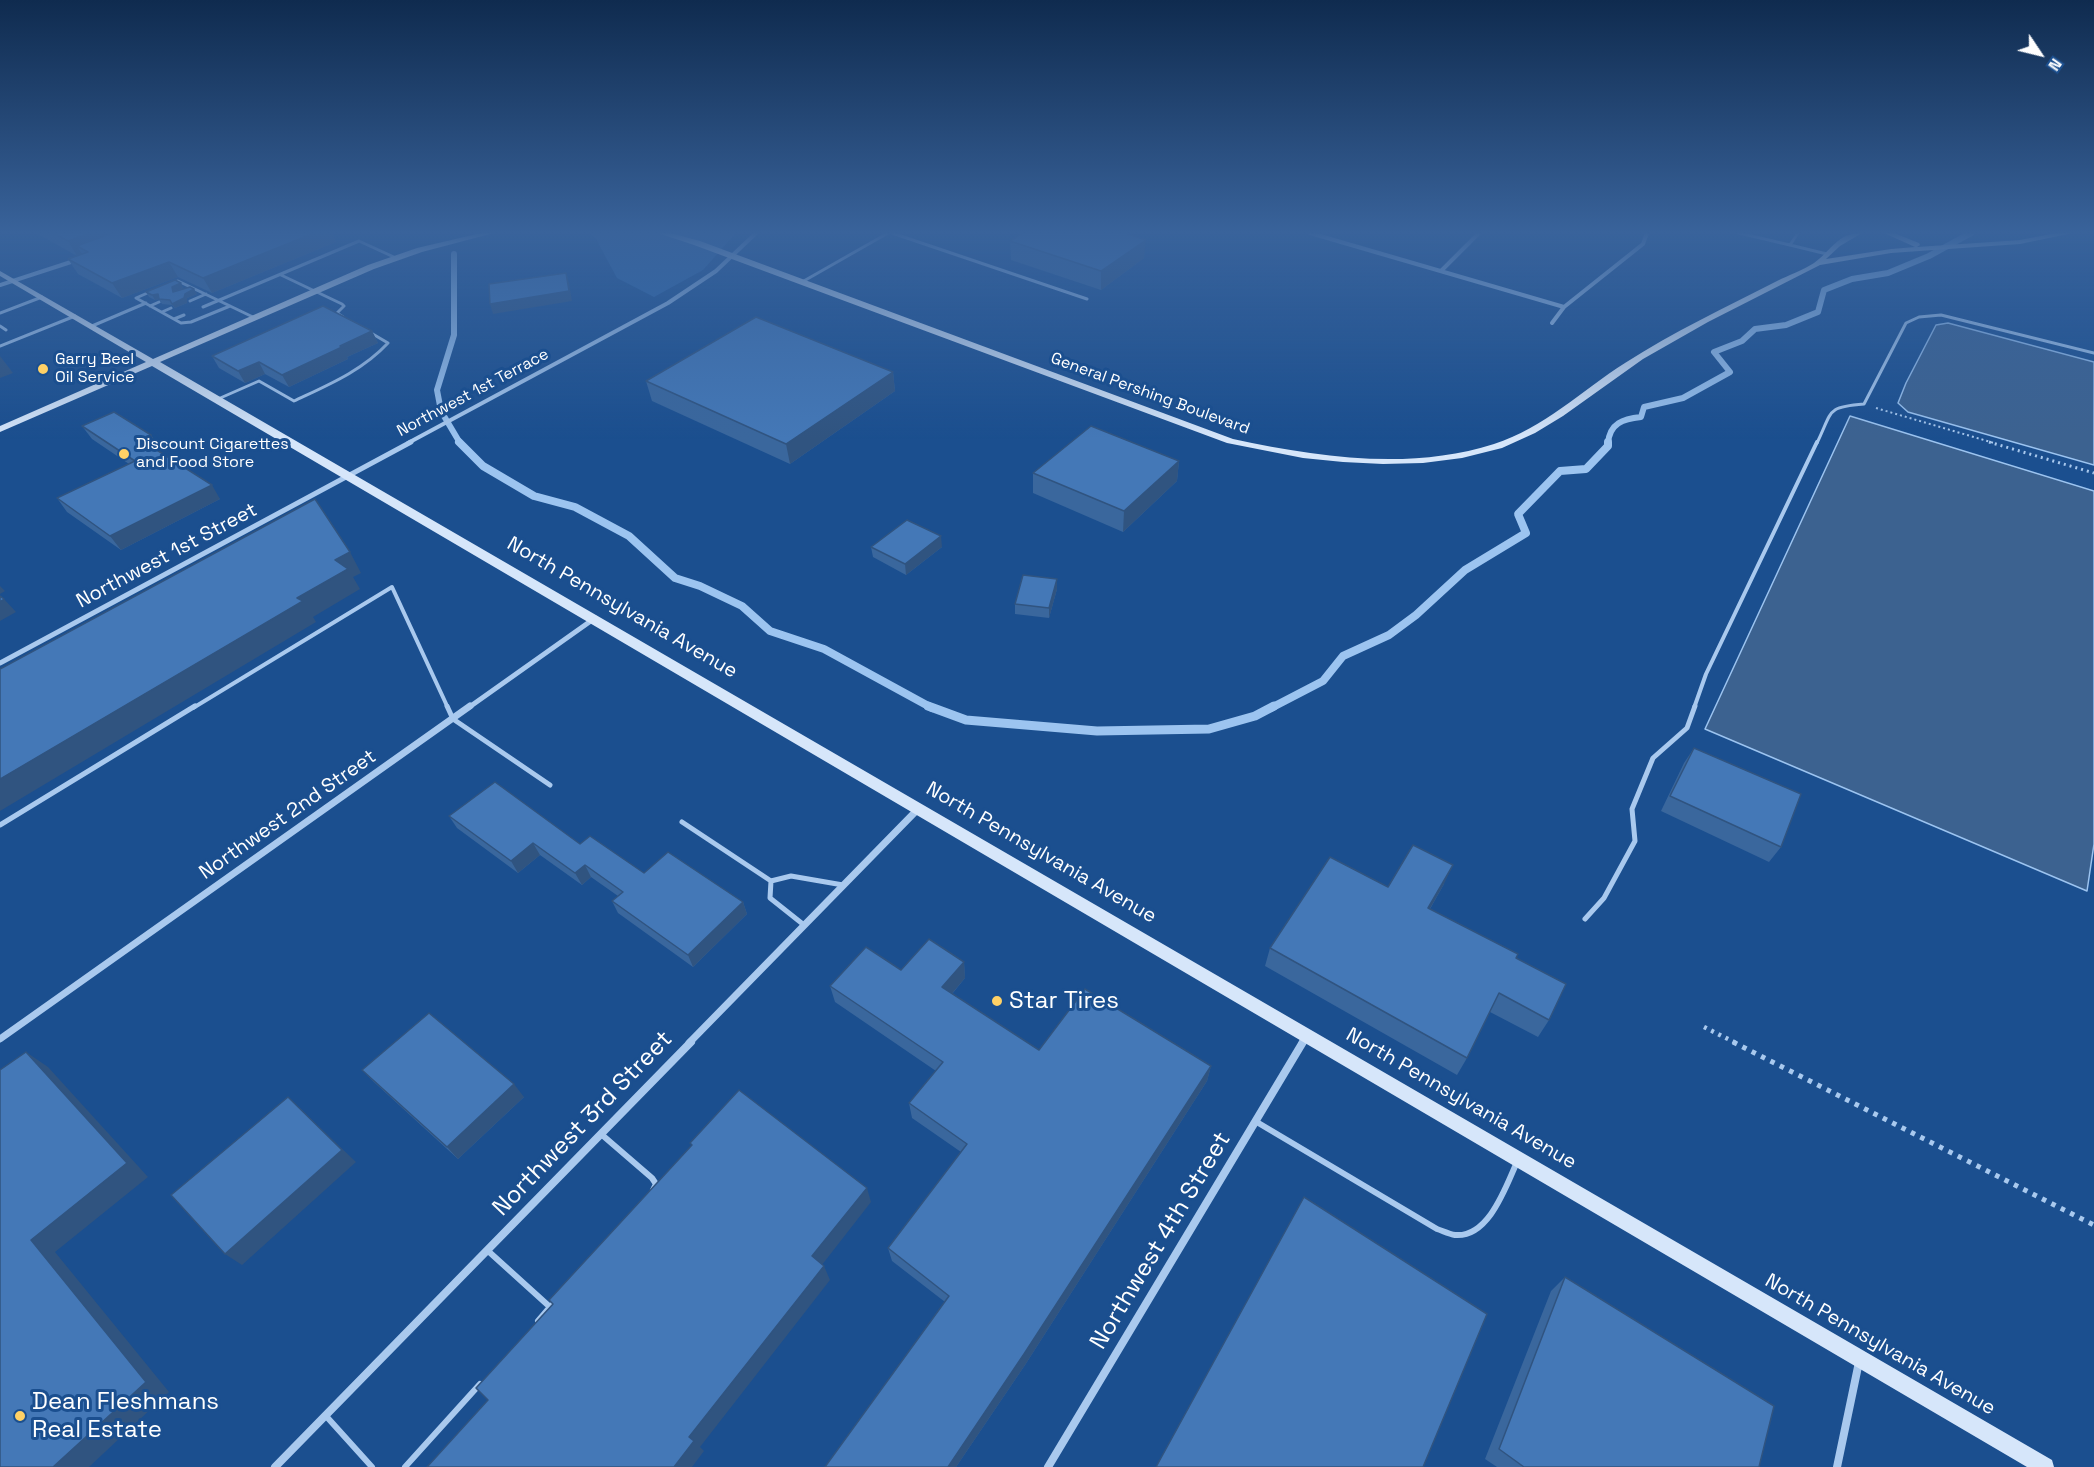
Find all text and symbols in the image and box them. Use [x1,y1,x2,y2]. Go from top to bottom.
north arrow [2010,24,2070,84]
text: N [2043,54,2067,75]
street label: Northwest 1st Terrace [394,345,552,441]
street label: General Pershing Boulevard [1048,349,1252,439]
place label: Garry Beel Oil Service [55,350,135,388]
marker: Garry Beel Oil Service [36,362,50,376]
place label: Discount Cigarettes and Food Store [136,435,289,473]
marker: Discount Cigarettes and Food Store [117,447,131,461]
street label: Northwest 1st Street [73,498,261,614]
street label: North Pennsylvania Avenue [503,532,741,684]
street label: Northwest 2nd Street [195,745,381,885]
street label: North Pennsylvania Avenue [922,777,1160,929]
place label: Star Tires [1009,987,1119,1015]
marker: Star Tires [990,994,1004,1008]
street label: North Pennsylvania Avenue [1342,1023,1580,1175]
street label: Northwest 3rd Street [487,1025,679,1223]
street label: Northwest 4th Street [1085,1127,1237,1355]
street label: North Pennsylvania Avenue [1761,1269,1999,1421]
place label: Dean Fleshmans Real Estate [32,1388,219,1444]
marker: Dean Fleshmans Real Estate [13,1409,27,1423]

